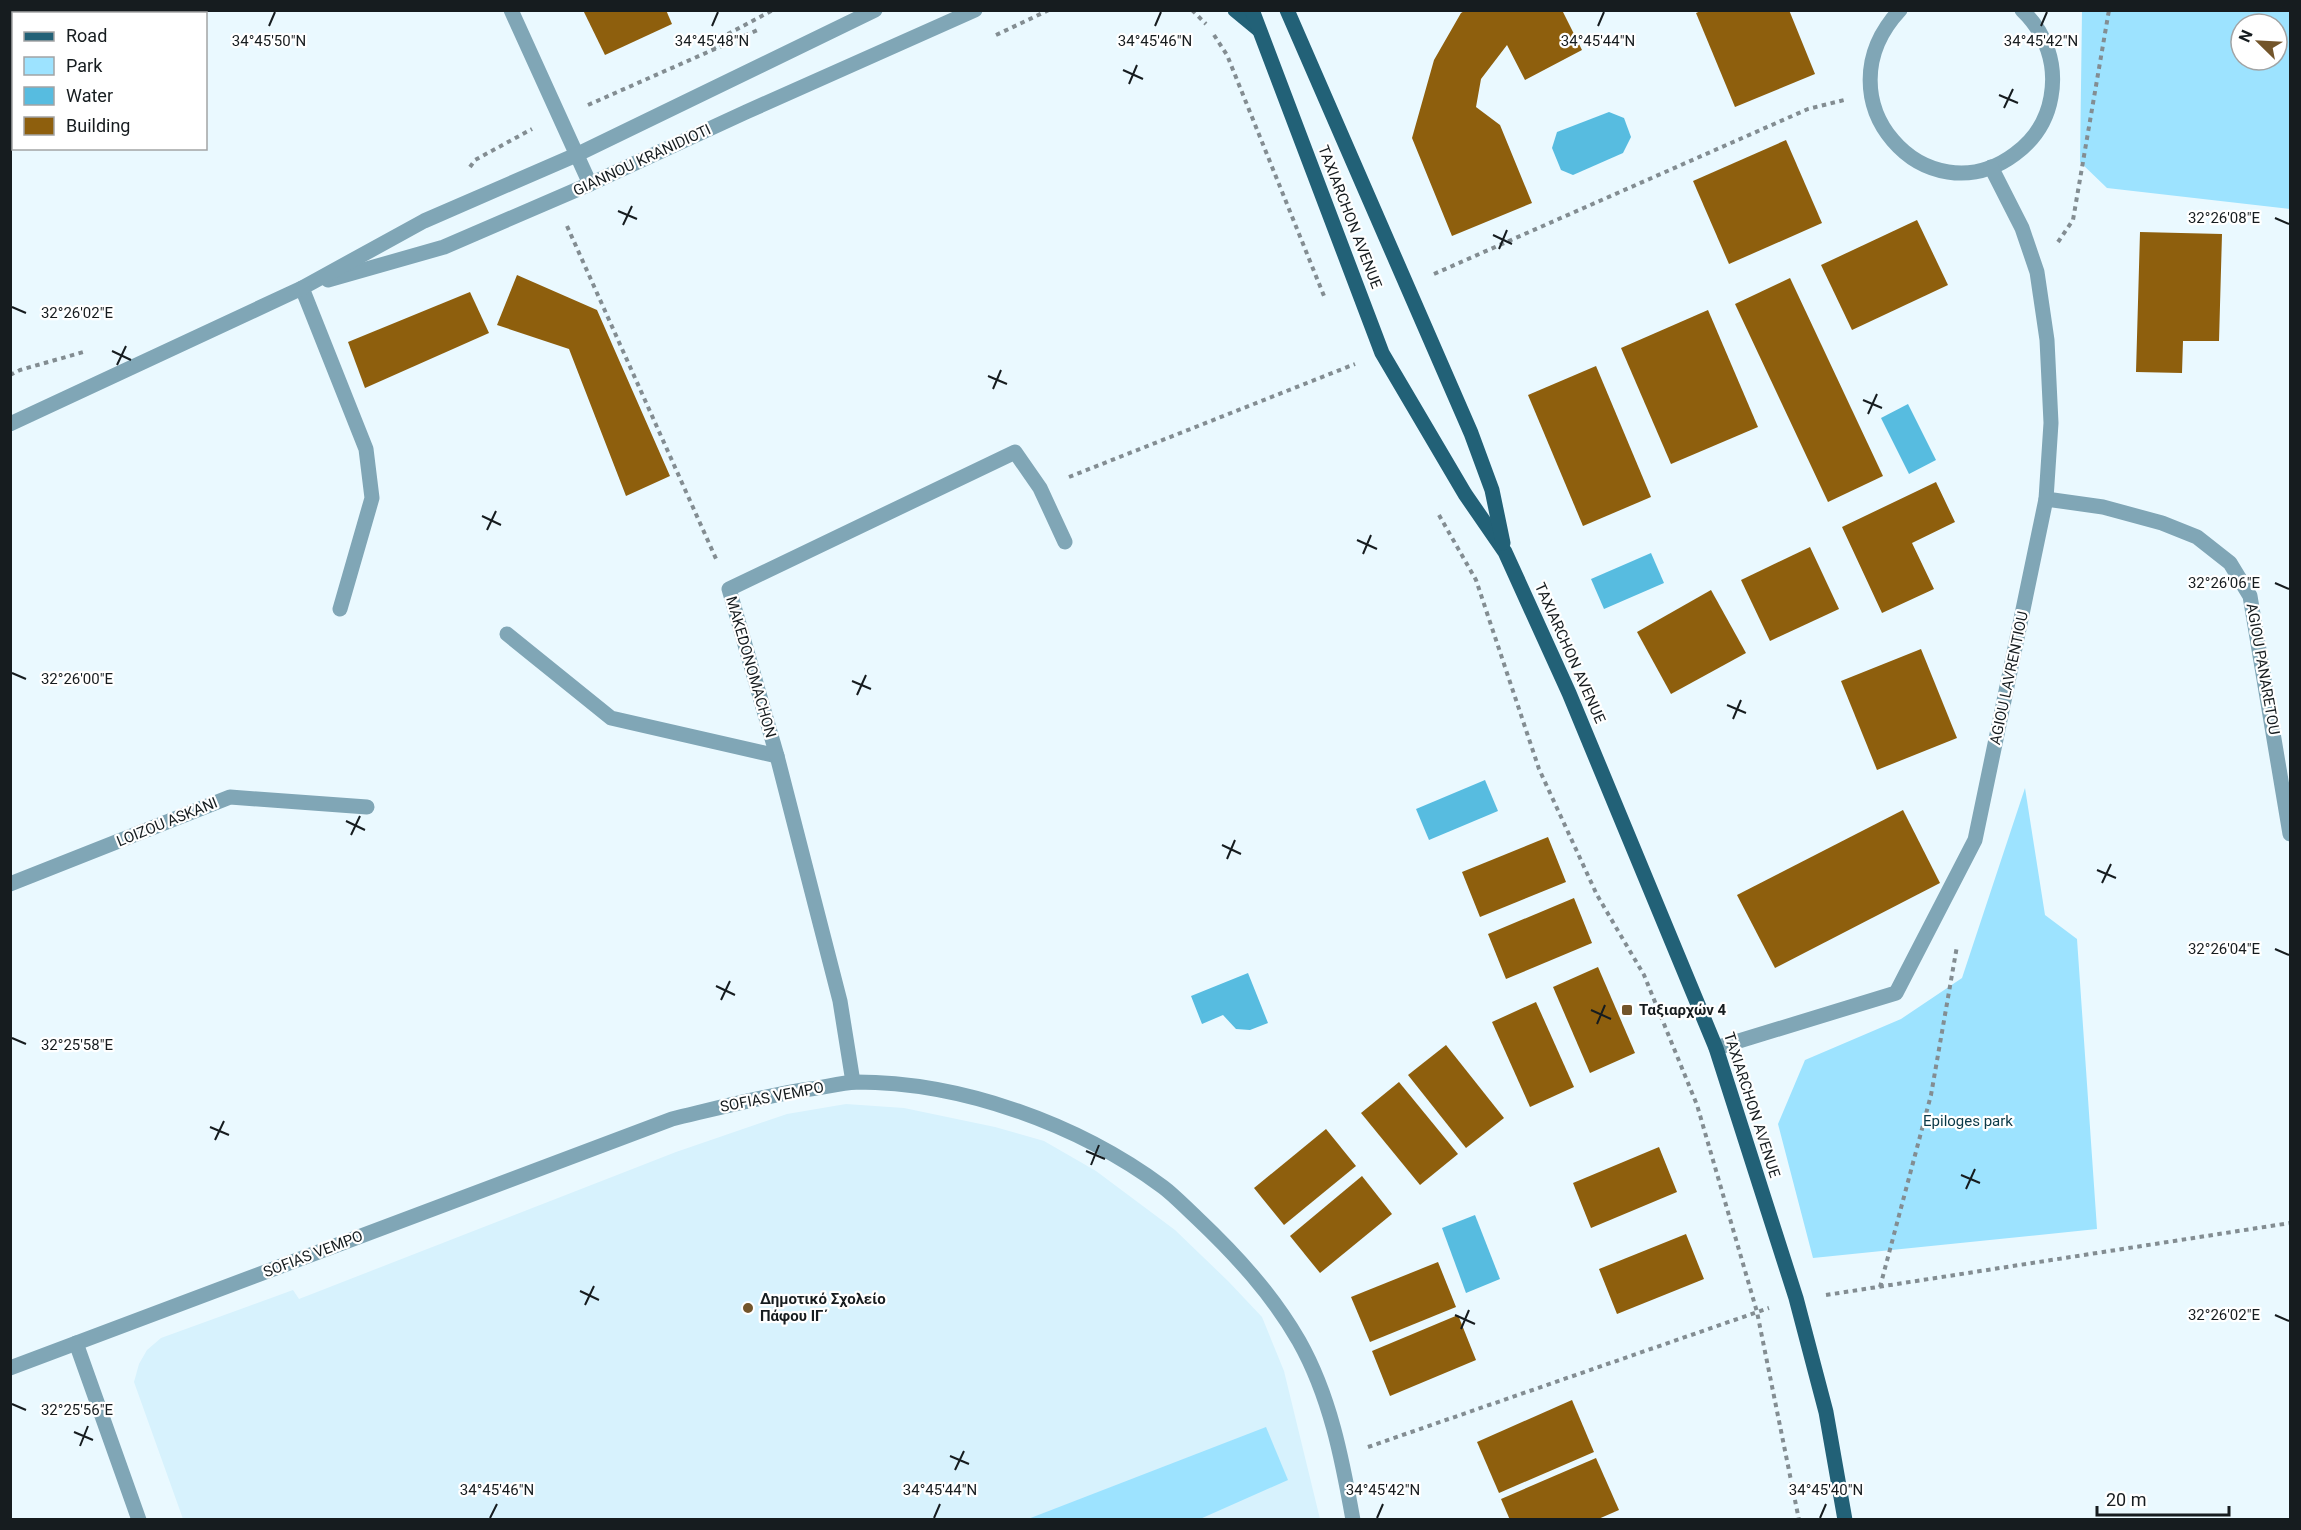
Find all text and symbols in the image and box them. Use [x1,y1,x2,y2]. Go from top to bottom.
legend [12,12,207,150]
north arrow [2229,12,2289,72]
text: Road [66,25,107,46]
text: N [2235,27,2257,45]
text: 34°45'50"N [232,32,306,50]
text: 34°45'48"N [675,32,749,50]
text: 34°45'46"N [1118,32,1192,50]
text: 34°45'44"N [1561,32,1635,50]
text: 34°45'42"N [2004,32,2078,50]
text: Park [66,55,103,76]
text: Water [66,85,113,106]
text: Building [66,115,130,136]
street label: GIANNOU KRANIDIOTI [570,120,714,200]
street label: TAXIARCHON AVENUE [1314,143,1386,292]
text: 32°26'08"E [2188,209,2261,227]
text: 32°26'02"E [41,304,114,322]
text: 32°26'06"E [2188,574,2261,592]
street label: TAXIARCHON AVENUE [1531,580,1609,727]
street label: MAKEDONOMACHON [722,594,780,740]
street label: AGIOU PANARETOU [2243,602,2283,736]
street label: AGIOU LAVRENTIOU [1986,610,2032,746]
text: 32°26'00"E [41,670,114,688]
street label: LOIZOU ASKANI [114,794,220,850]
text: 32°26'04"E [2188,940,2261,958]
place label: Ταξιαρχών 4 [1639,1001,1727,1019]
marker: Ταξιαρχών 4 [1620,1003,1634,1017]
street label: TAXIARCHON AVENUE [1720,1030,1784,1181]
text: 32°25'58"E [41,1036,114,1054]
street label: SOFIAS VEMPO [719,1078,825,1116]
park label: Epiloges park [1923,1112,2013,1130]
street label: SOFIAS VEMPO [261,1227,365,1281]
place label: Δημοτικό Σχολείο Πάφου ΙΓ΄ [760,1290,886,1325]
marker: Δημοτικό Σχολείο Πάφου ΙΓ΄ [741,1301,755,1315]
text: 32°26'02"E [2188,1306,2261,1324]
text: 32°25'56"E [41,1401,114,1419]
scale bar [2097,1479,2229,1517]
text: 34°45'46"N [460,1481,534,1499]
text: 34°45'44"N [903,1481,977,1499]
text: 34°45'42"N [1346,1481,1420,1499]
text: 34°45'40"N [1789,1481,1863,1499]
text: 20 m [2106,1489,2146,1510]

